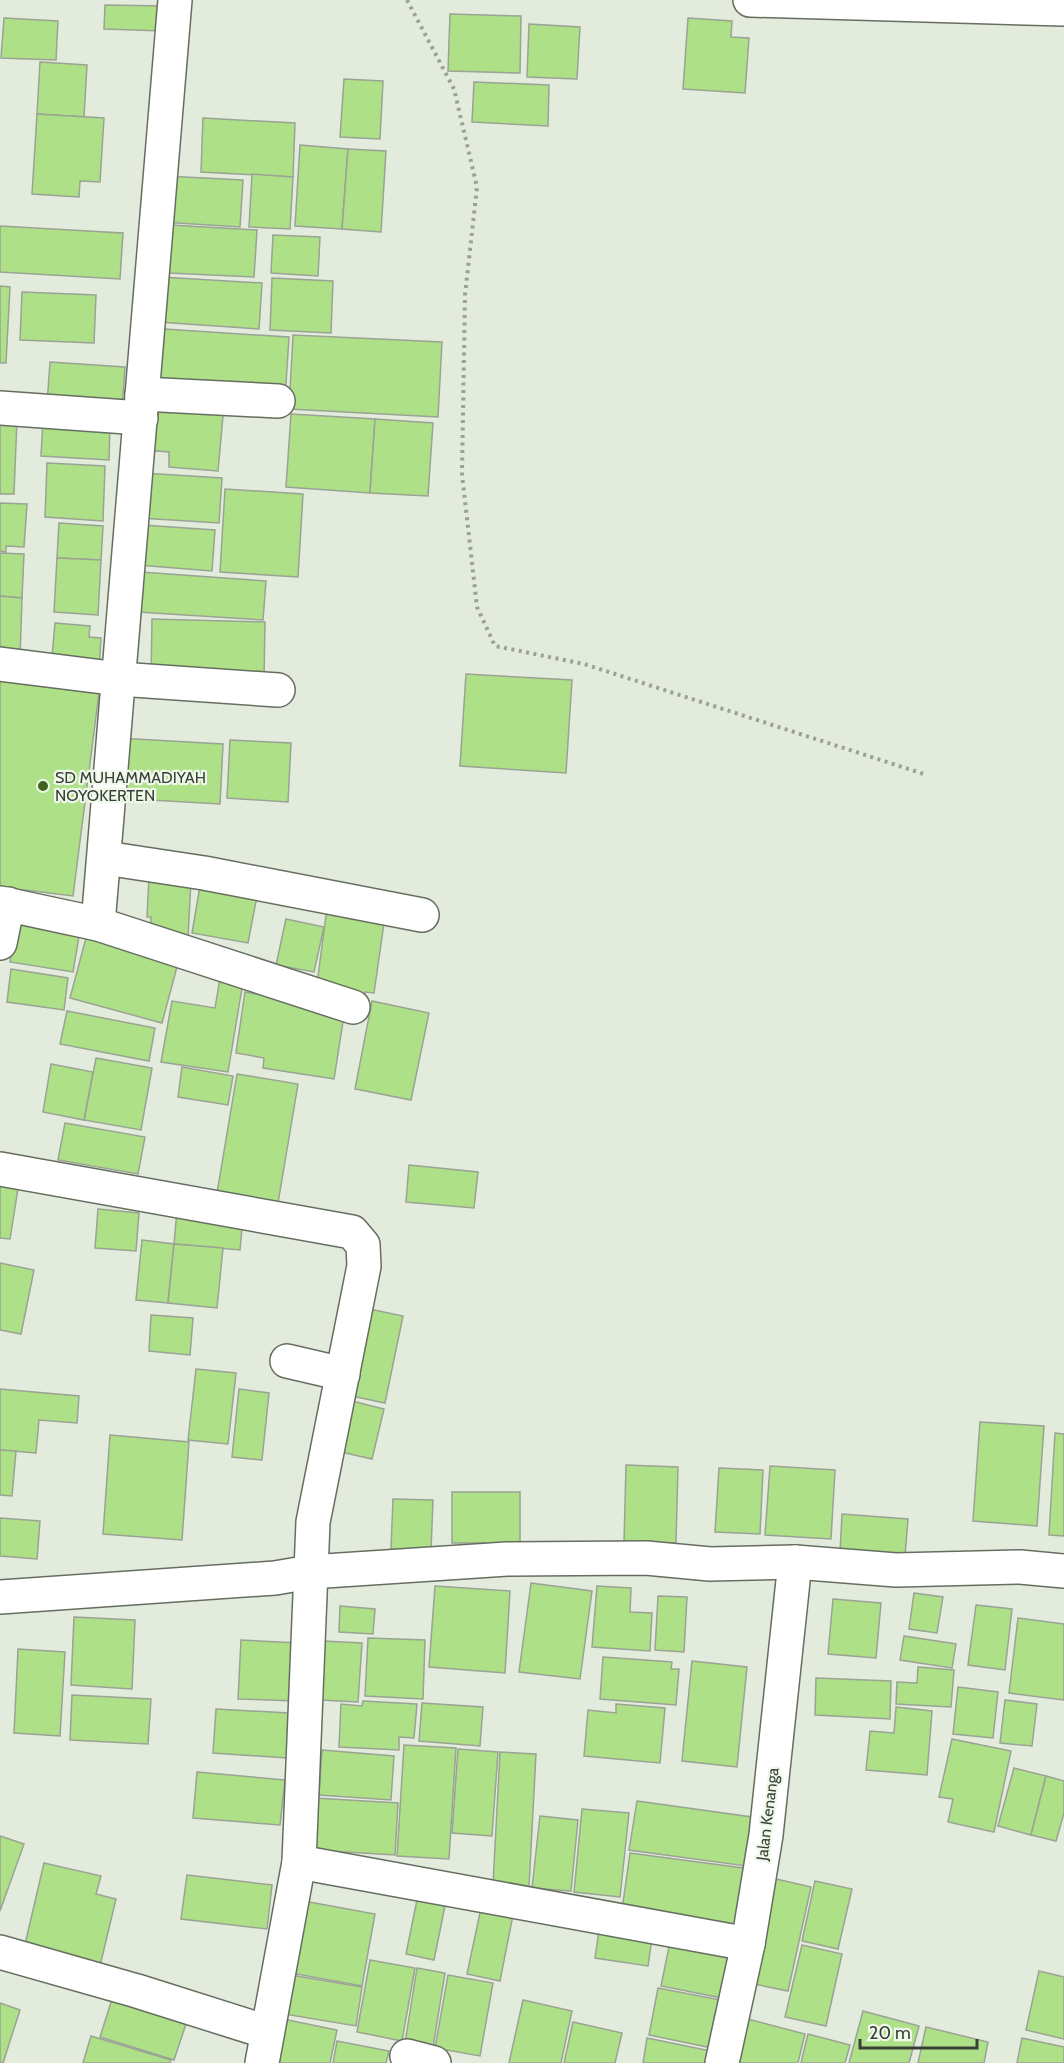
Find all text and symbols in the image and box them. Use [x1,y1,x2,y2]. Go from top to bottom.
place label: SD MUHAMMADIYAH NOYOKERTEN [55,768,206,805]
marker: SD MUHAMMADIYAH NOYOKERTEN [36,779,50,793]
street label: Jalan Kenanga [752,1766,783,1863]
scale bar [860,2012,977,2050]
text: 20 m [869,2022,911,2044]

